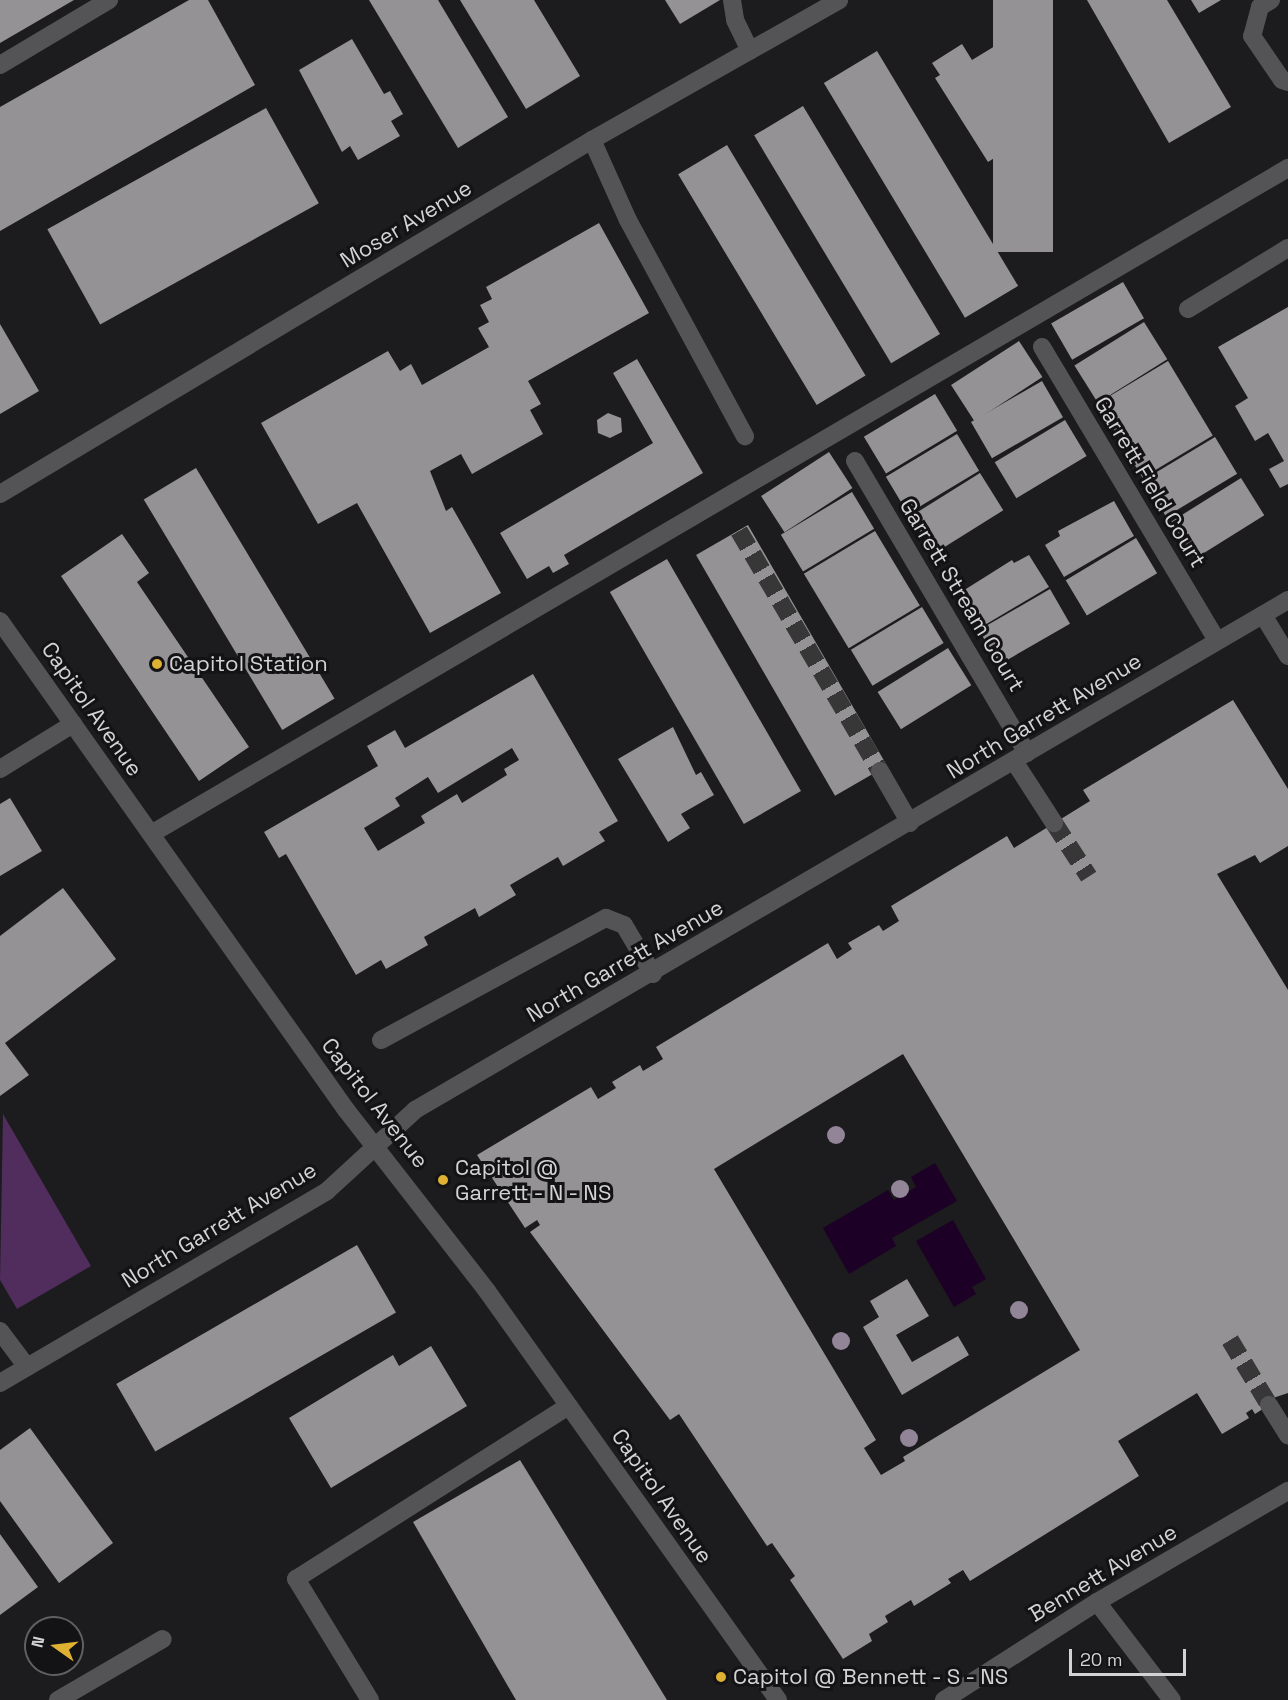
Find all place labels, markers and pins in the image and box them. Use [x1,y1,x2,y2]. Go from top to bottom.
place label: Capitol Station [169,651,328,677]
marker: Capitol Station [150,657,164,671]
place label: Capitol @ Garrett - N - NS [455,1154,614,1206]
marker: Capitol @ Garrett - N - NS [436,1173,450,1187]
place label: Capitol @ Bennett - S - NS [733,1664,1011,1690]
marker: Capitol @ Bennett - S - NS [714,1670,728,1684]

